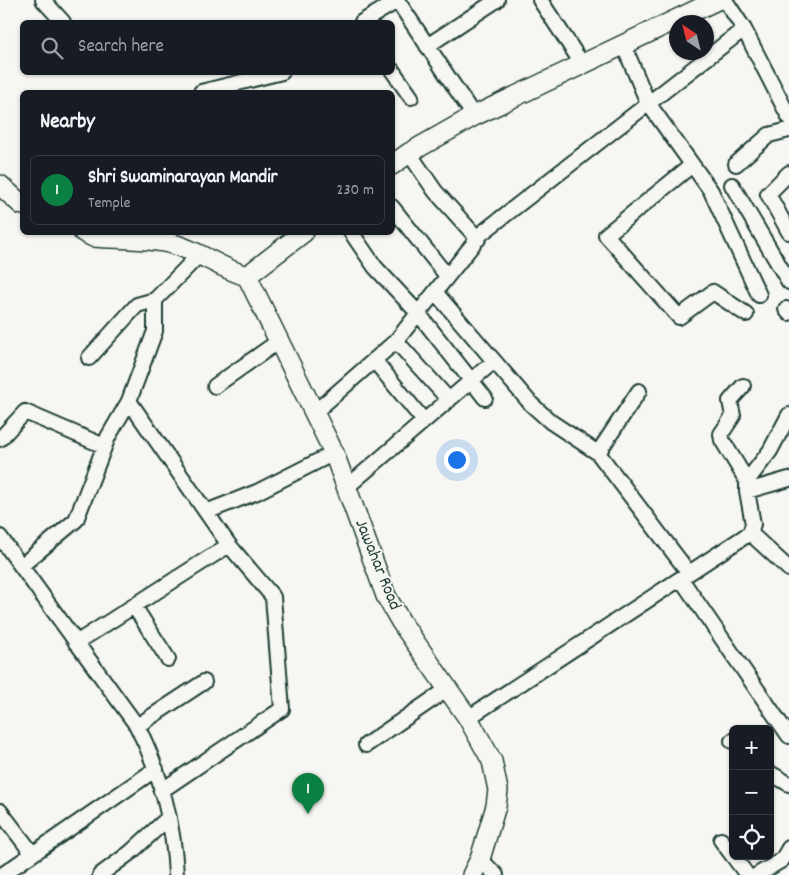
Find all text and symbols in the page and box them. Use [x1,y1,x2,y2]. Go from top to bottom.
north arrow [669,15,714,60]
search box [20,20,395,75]
icon: search [38,34,66,62]
text: Search here [78,34,164,61]
text: Nearby [40,108,95,138]
text: Shri Swaminarayan Mandir [88,165,278,192]
text: 1 [55,179,59,202]
text: 230 m [337,179,374,202]
text: Temple [88,192,131,215]
your location [444,447,470,473]
street label: Jawahar Road [347,516,407,614]
map controls [729,725,774,860]
button: + [729,725,774,770]
button: − [729,770,774,815]
pin: 1 [292,773,324,814]
button: locate [729,815,774,860]

